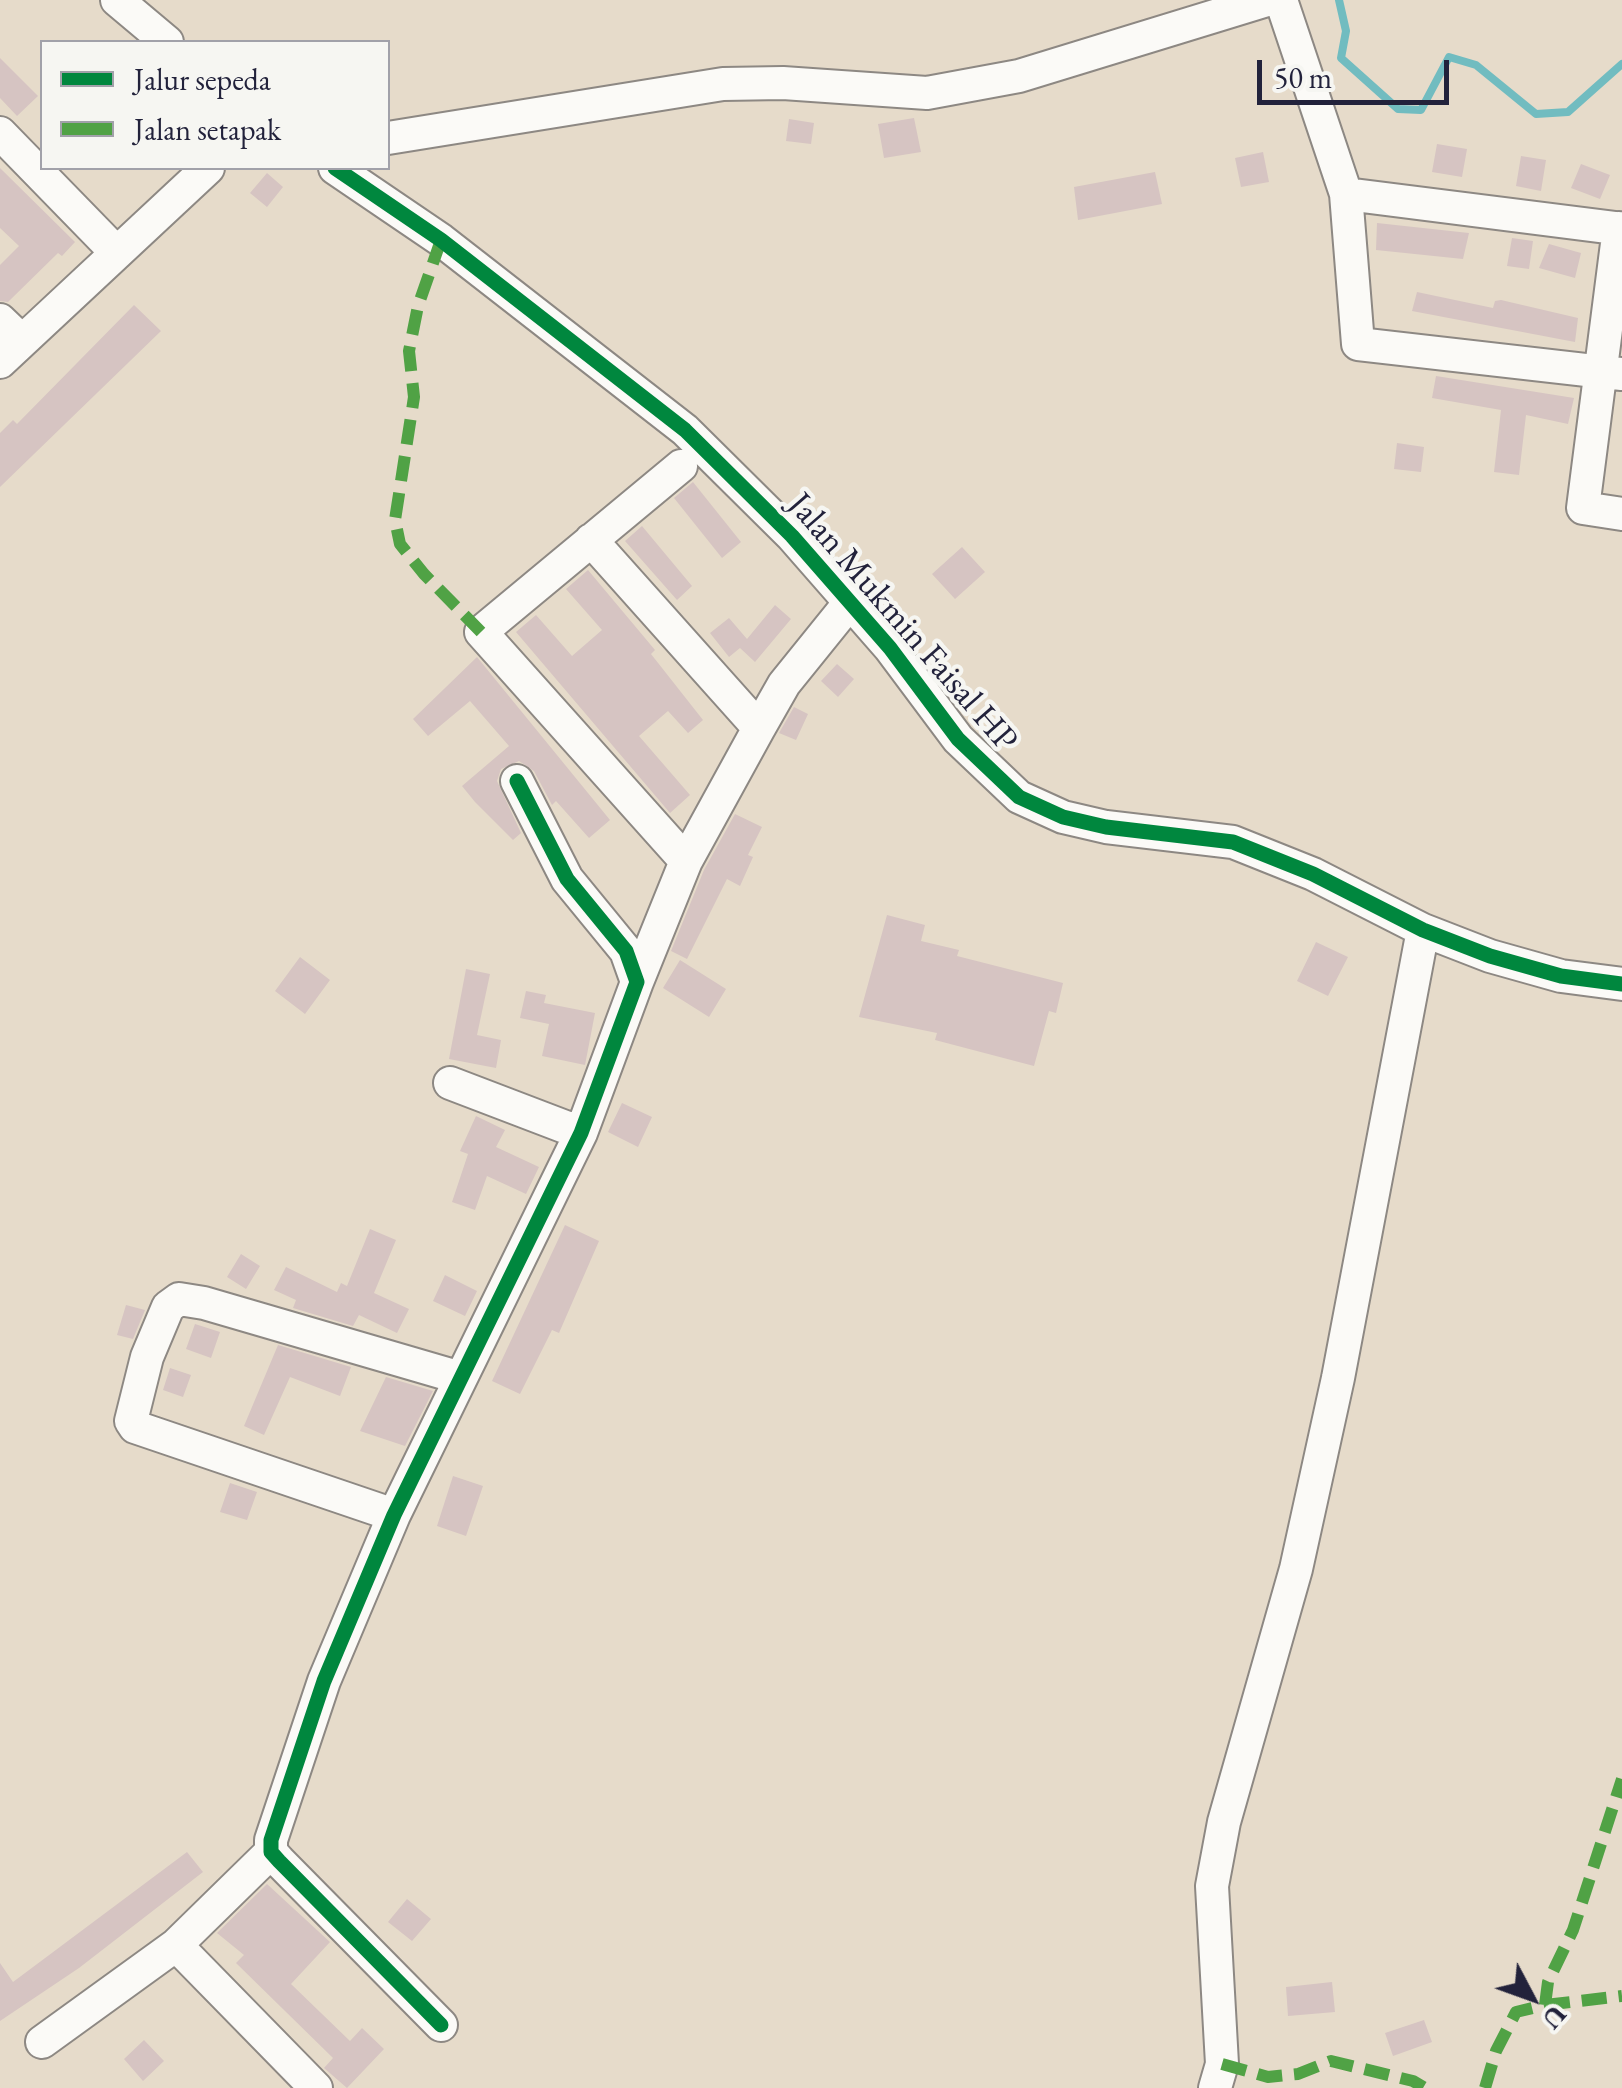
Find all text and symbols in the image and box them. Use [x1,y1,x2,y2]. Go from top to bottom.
legend [40,40,390,170]
scale bar [1262,40,1454,102]
text: 50 m [1274,58,1332,97]
text: Jalur sepeda [134,60,271,99]
text: Jalan setapak [134,110,281,149]
street label: Jalan Mukmin Faisal HP [778,485,1026,761]
north arrow [1482,1948,1582,2048]
text: U [1534,1998,1575,2037]

